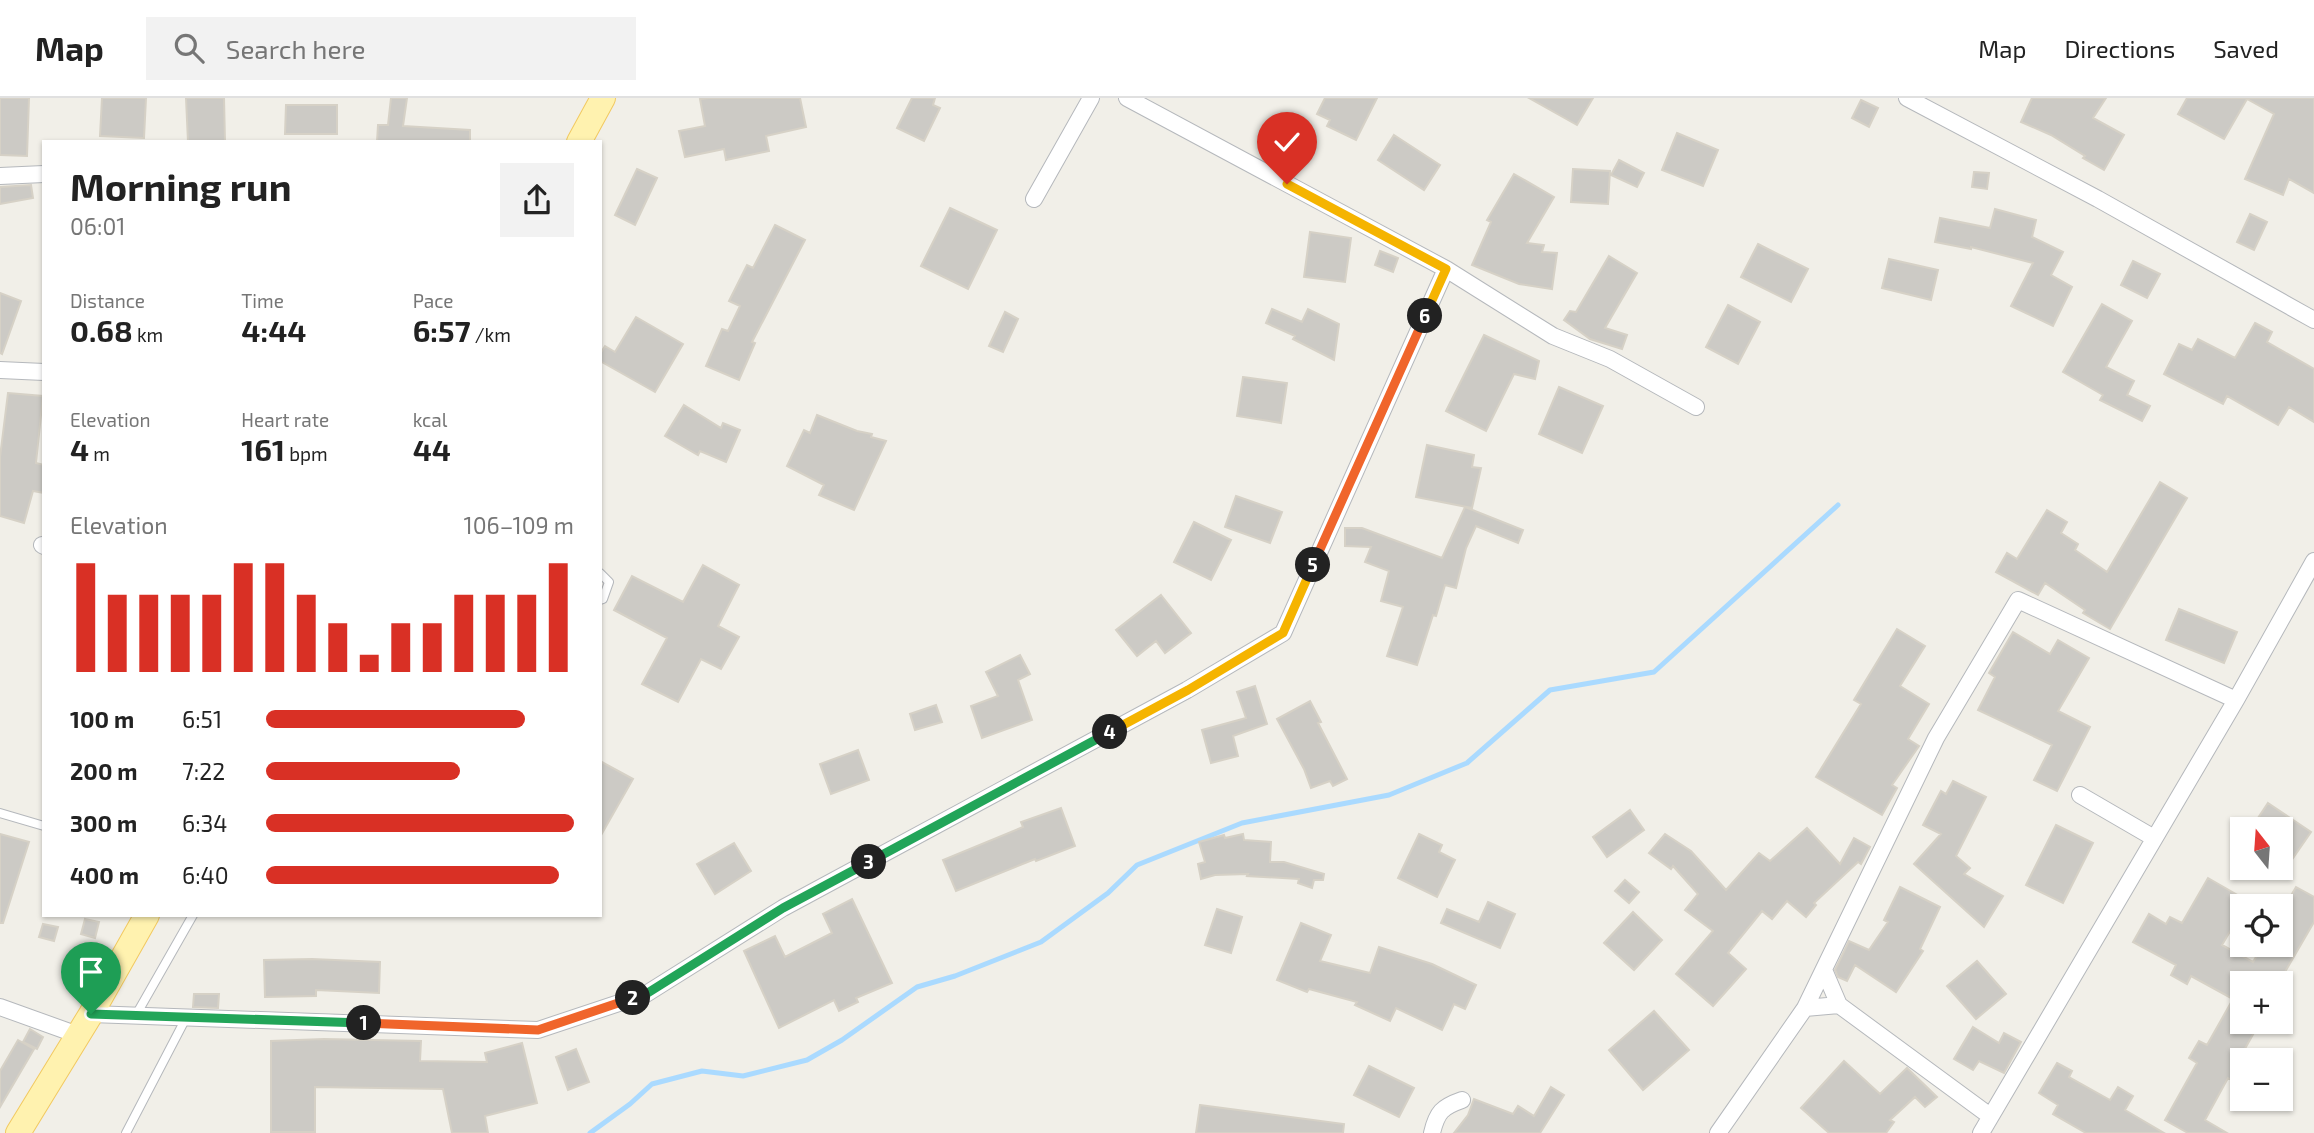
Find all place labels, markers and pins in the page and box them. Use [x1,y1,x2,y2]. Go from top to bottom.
pin [1257,112,1317,184]
pin: 6 [1408,298,1442,333]
pin: 5 [1296,547,1330,582]
pin: 4 [1092,714,1128,750]
pin: 3 [852,844,886,880]
pin [61,942,121,1014]
pin: 2 [616,981,650,1016]
pin: 1 [346,1006,382,1040]

